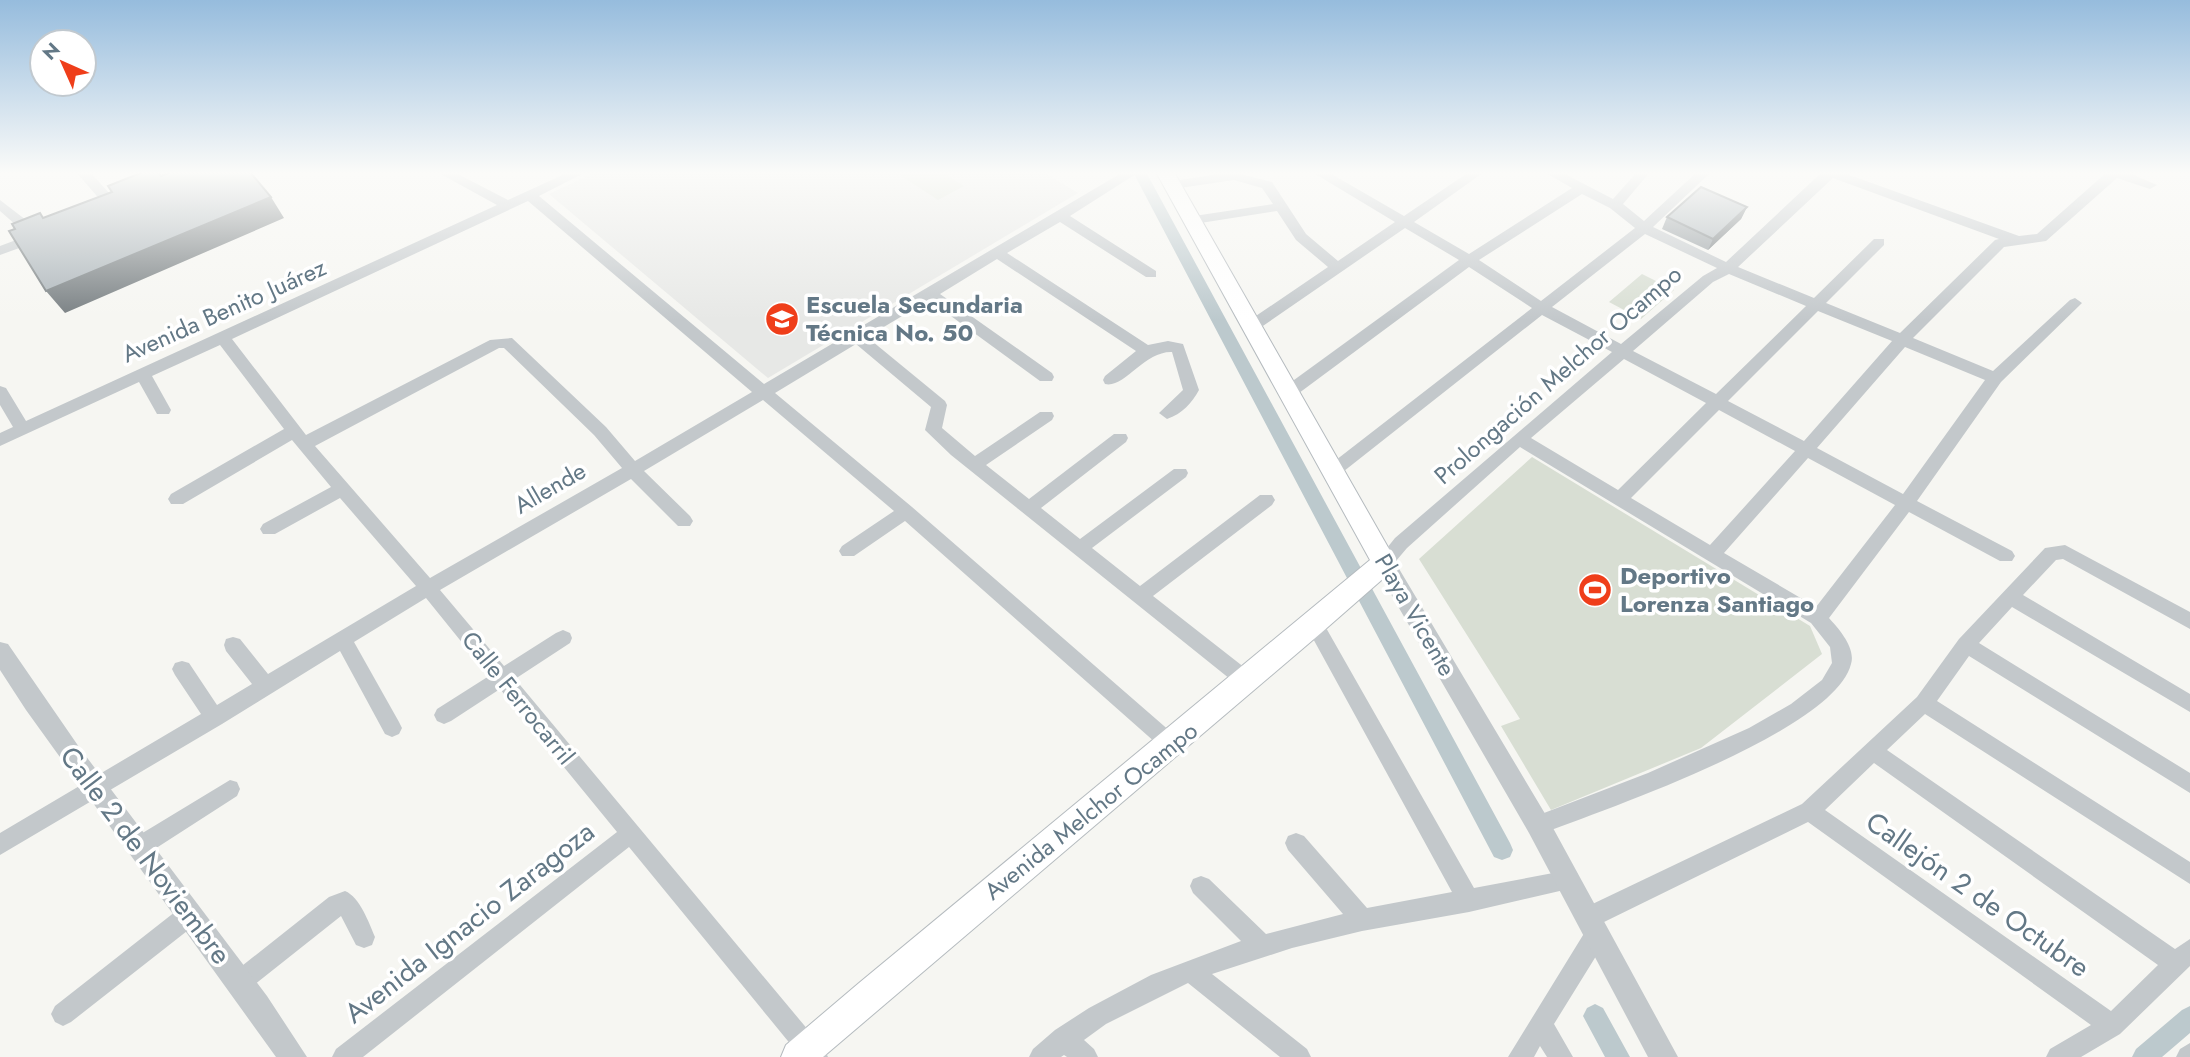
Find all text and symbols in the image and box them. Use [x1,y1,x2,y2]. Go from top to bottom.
north arrow [28,28,98,98]
text: N [36,36,66,66]
street label: Avenida Benito Juárez [116,250,331,371]
street label: Prolongación Melchor Ocampo [1426,257,1689,492]
place label: Escuela Secundaria Técnica No. 50 [806,287,1023,350]
school or university icon: Escuela Secundaria Técnica No. 50 [763,300,801,338]
street label: Allende [507,453,592,522]
street label: Playa Vicente [1366,547,1465,682]
place label: Deportivo Lorenza Santiago [1620,558,1814,621]
sports icon: Deportivo Lorenza Santiago [1576,571,1614,609]
street label: Calle Ferrocarril [454,623,583,772]
street label: Avenida Melchor Ocampo [976,713,1205,908]
street label: Calle 2 de Noviembre [50,738,241,973]
street label: Callejón 2 de Octubre [1857,802,2098,987]
street label: Avenida Ignacio Zaragoza [336,812,603,1033]

